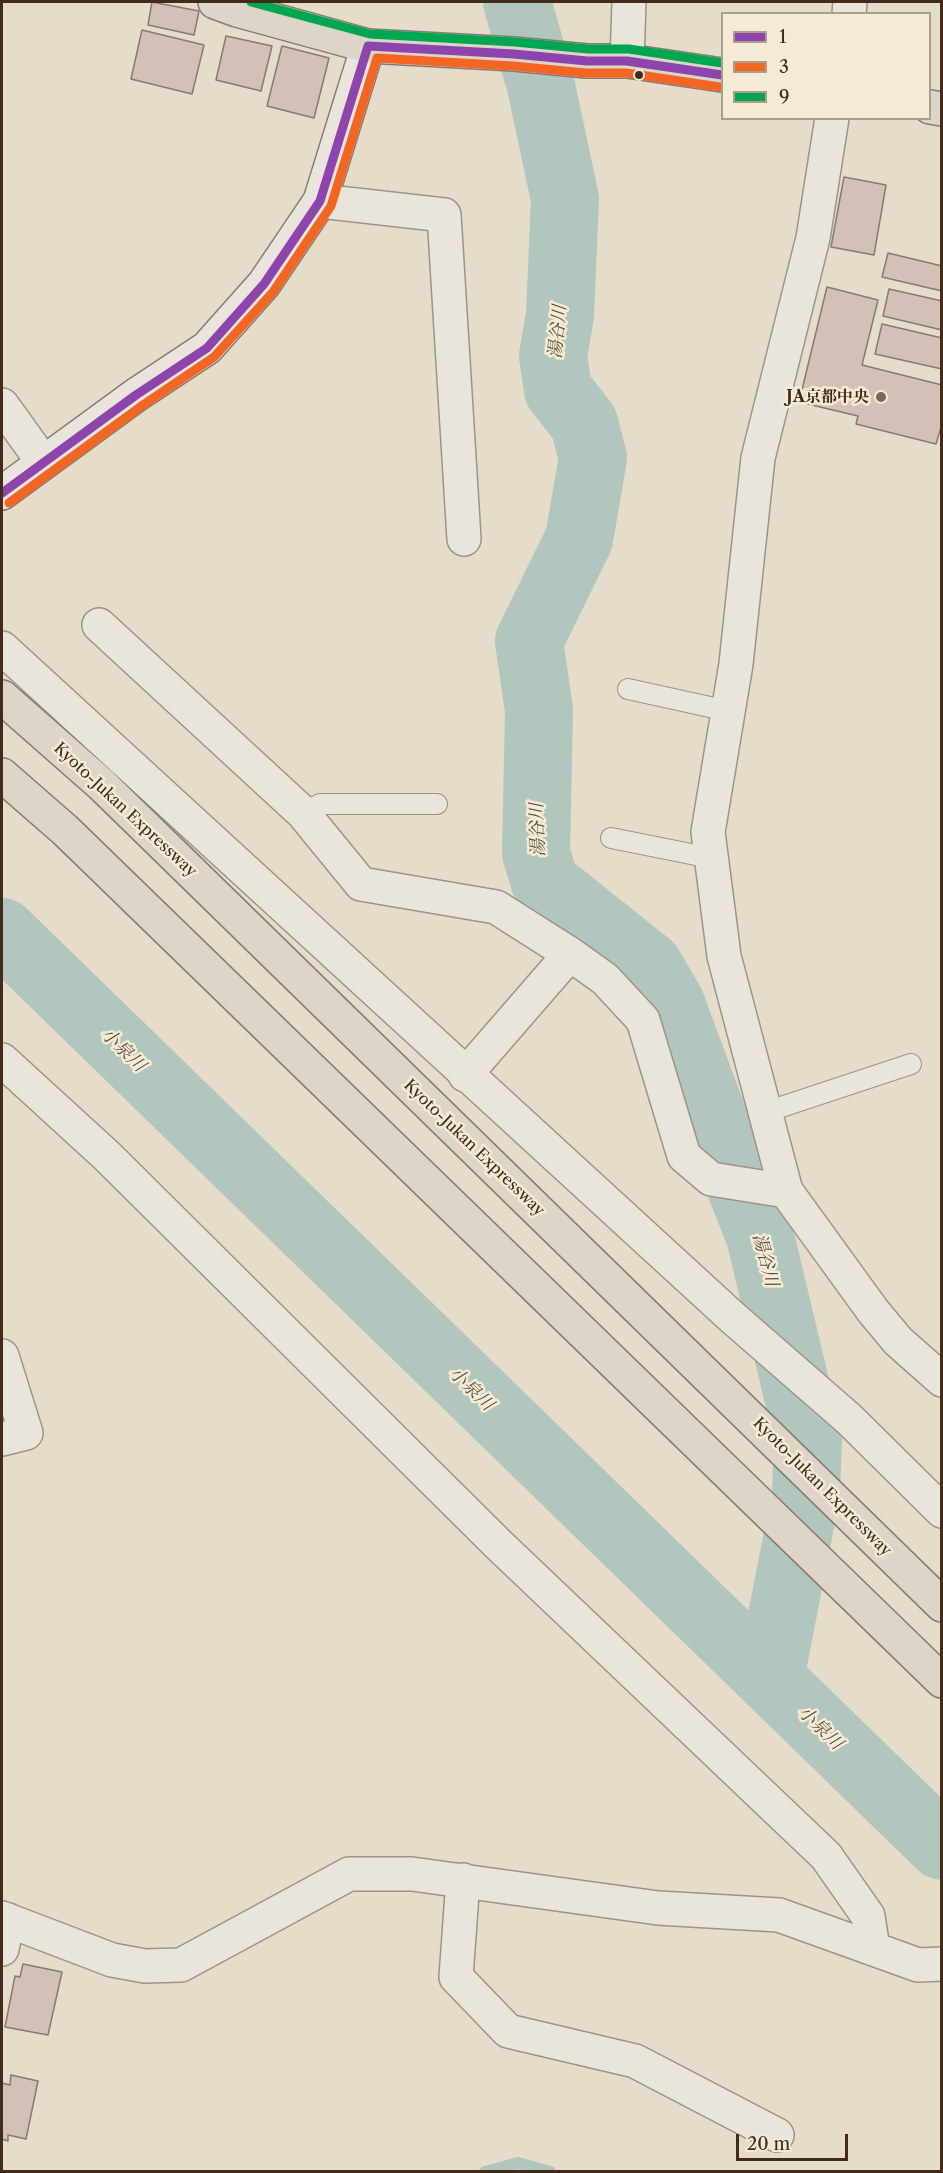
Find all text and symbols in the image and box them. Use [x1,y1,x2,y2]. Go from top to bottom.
legend [721,12,931,120]
text: 1 [779,26,787,48]
text: 3 [779,56,789,78]
unlabelled marker [633,69,645,81]
text: 9 [779,86,790,108]
water label: 湯谷川 [545,304,571,360]
place label: JA京都中央 [786,387,869,407]
marker: JA京都中央 [874,390,888,404]
street label: Kyoto-Jukan Expressway [50,739,200,881]
water label: 湯谷川 [526,803,550,857]
water label: 小泉川 [96,1023,150,1077]
street label: Kyoto-Jukan Expressway [400,1076,548,1220]
water label: 湯谷川 [748,1231,782,1289]
water label: 小泉川 [444,1362,498,1416]
street label: Kyoto-Jukan Expressway [749,1414,895,1560]
water label: 小泉川 [793,1701,847,1755]
scale bar [739,2122,852,2160]
text: 20 m [747,2133,790,2155]

